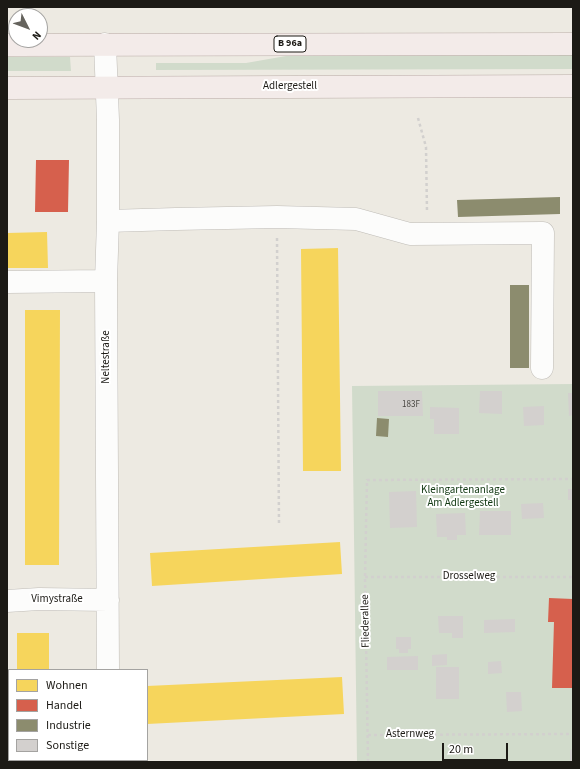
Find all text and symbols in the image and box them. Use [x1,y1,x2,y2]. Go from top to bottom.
north arrow [8,8,48,48]
text: N [29,28,45,43]
road number: B 96a [274,36,306,52]
street label: Adlergestell [263,80,317,94]
street label: Neltestraße [100,330,114,384]
house number: 183F [402,400,420,410]
park label: Kleingartenanlage Am Adlergestell [421,484,505,510]
street label: Drosselweg [443,570,495,584]
street label: Vimystraße [31,593,83,607]
street label: Fliederallee [359,594,373,648]
legend [8,669,148,761]
text: Wohnen [46,677,88,694]
text: Handel [46,697,82,714]
text: Industrie [46,717,91,734]
street label: Asternweg [386,728,434,742]
scale bar [444,735,510,761]
text: Sonstige [46,737,89,754]
text: 20 m [449,741,473,758]

